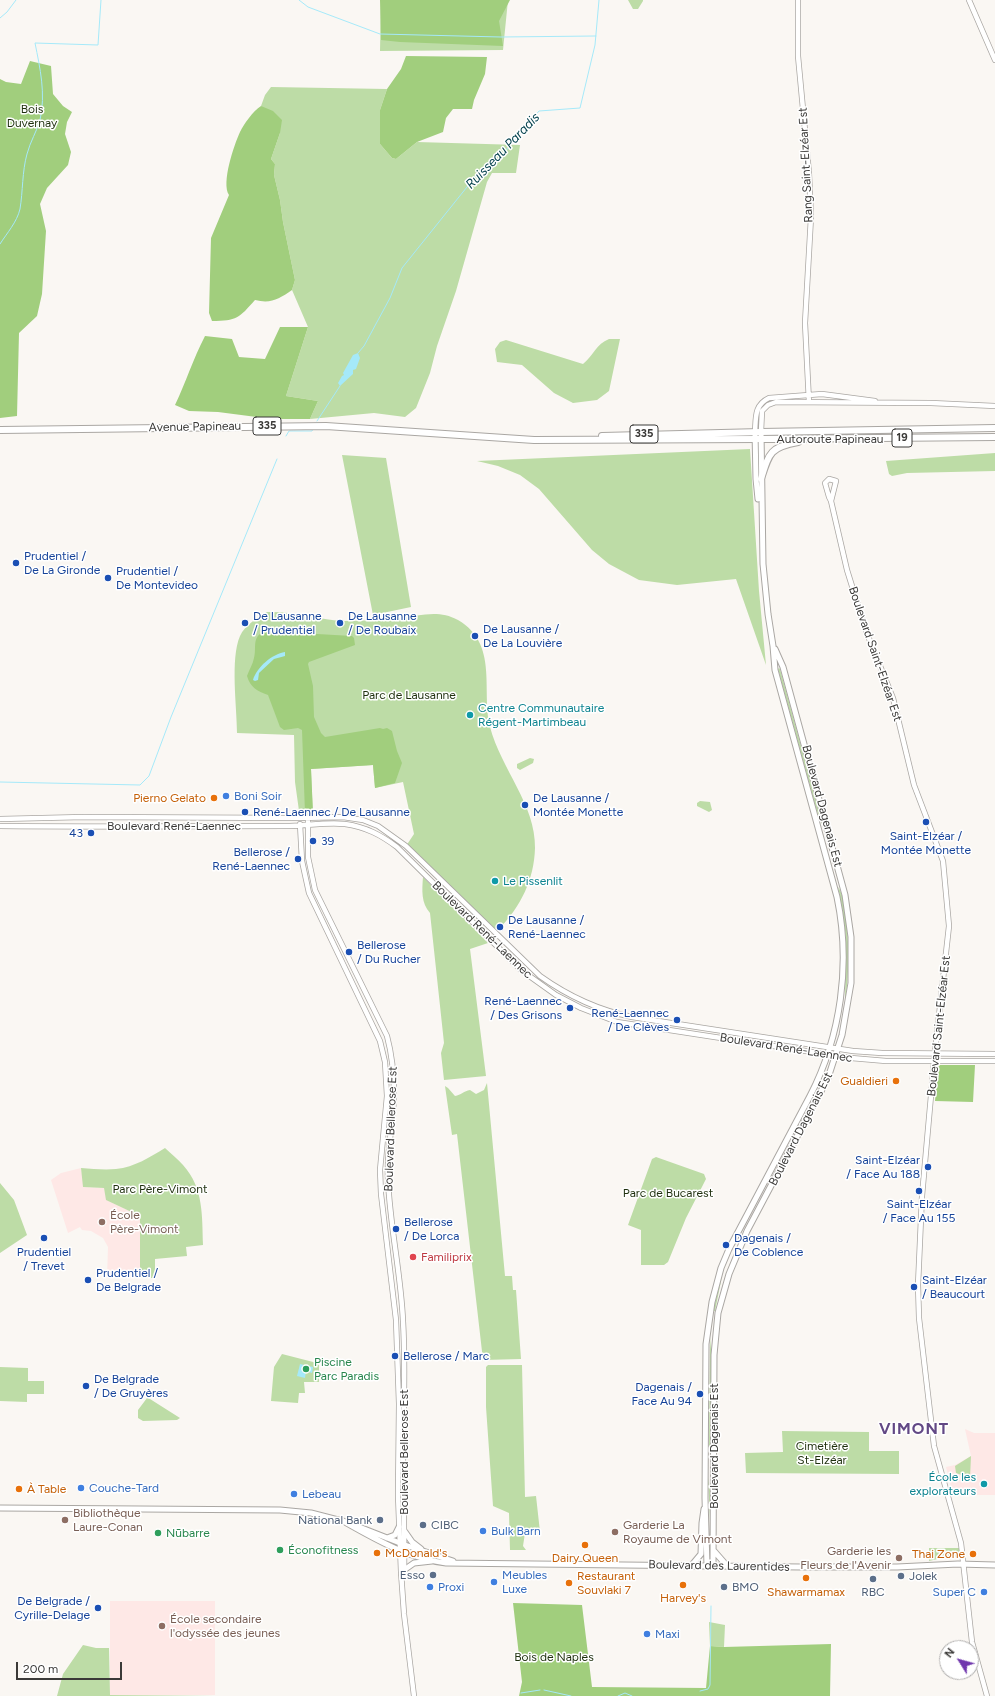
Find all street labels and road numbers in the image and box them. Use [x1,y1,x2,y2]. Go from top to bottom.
street label: Rang Saint-Elzéar Est [796,107,816,223]
road number: 335 [253,417,281,435]
street label: Avenue Papineau [149,419,241,435]
road number: 335 [630,425,658,443]
road number: 19 [892,429,912,447]
street label: Autoroute Papineau [777,432,883,446]
street label: Boulevard Saint-Elzéar Est [845,585,905,723]
street label: Boulevard Dagenais Est [799,743,845,869]
street label: Boulevard René-Laennec [107,819,241,833]
street label: Boulevard René-Laennec [429,878,535,982]
street label: Boulevard Saint-Elzéar Est [924,955,954,1097]
street label: Boulevard René-Laennec [719,1030,853,1066]
street label: Boulevard Bellerose Est [382,1066,400,1192]
street label: Boulevard Dagenais Est [766,1070,836,1188]
street label: Boulevard Dagenais Est [707,1383,721,1509]
street label: Boulevard Bellerose Est [397,1389,411,1515]
street label: Boulevard des Laurentides [648,1558,790,1574]

